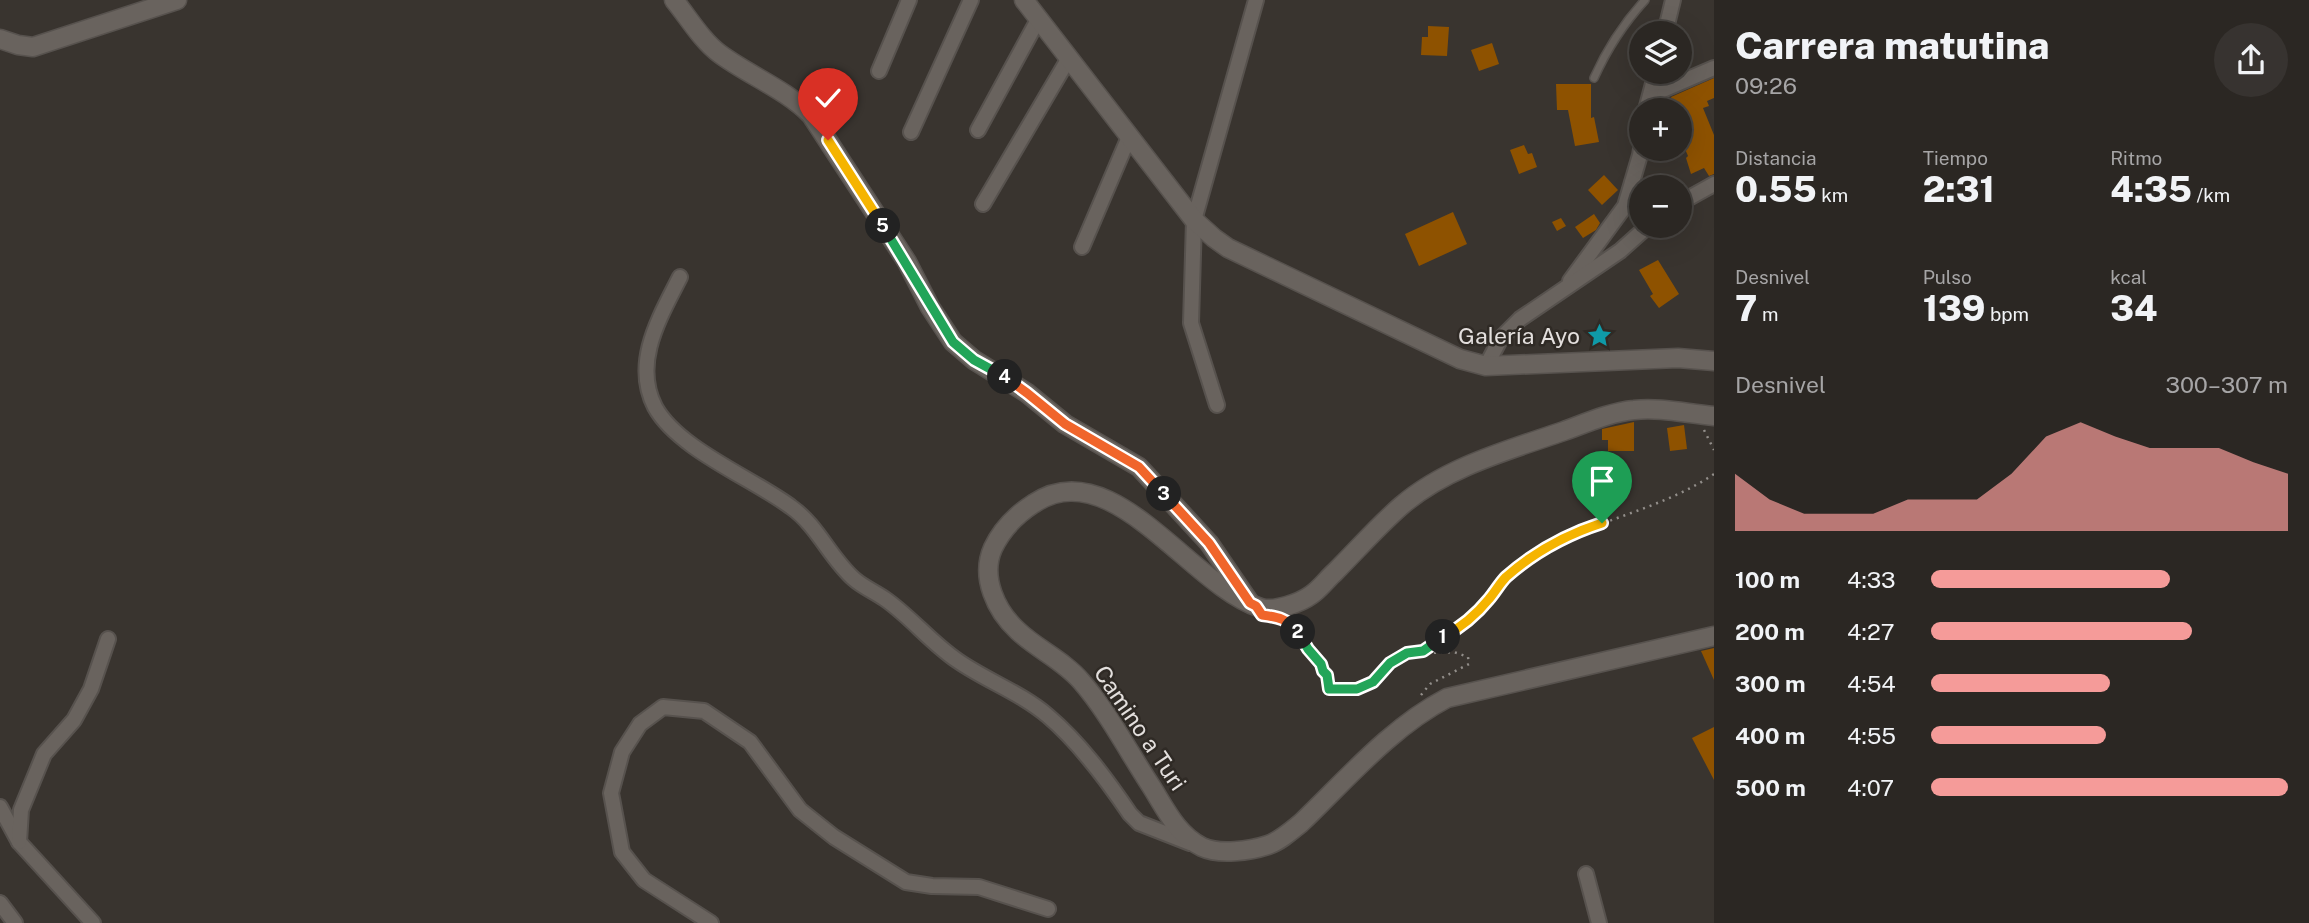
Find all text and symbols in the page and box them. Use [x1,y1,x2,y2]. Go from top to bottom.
map controls [1629,21,1692,238]
button: layers [1629,21,1692,84]
text: Carrera matutina [1735,23,2050,68]
button: share [2214,23,2288,97]
pin [798,68,858,140]
text: 09:26 [1735,72,1797,99]
icon: check [809,79,847,117]
button: + [1629,98,1692,161]
text: Distancia [1735,147,1817,169]
text: Tiempo [1923,147,1988,169]
text: Ritmo [2110,147,2162,169]
text: 0.55 [1735,169,1817,210]
text: 2:31 [1923,169,1995,210]
text: 4:35 [2110,169,2192,210]
button: − [1629,175,1692,238]
text: km [1817,184,1848,206]
text: /km [2192,184,2230,206]
pin: 5 [866,208,900,244]
text: 5 [876,214,889,236]
text: Desnivel [1735,266,1810,288]
text: Pulso [1923,266,1972,288]
text: kcal [2110,266,2147,288]
text: 7 [1735,288,1757,329]
text: 139 [1923,288,1985,329]
text: 34 [2110,288,2157,329]
text: m [1757,303,1778,325]
text: bpm [1985,303,2029,325]
place label: Galería Ayo [1458,322,1580,349]
place icon: Galería Ayo [1586,322,1614,350]
pin: 4 [988,360,1023,394]
text: 4 [998,365,1011,387]
text: Desnivel [1735,371,1826,398]
text: 300–307 m [2166,371,2288,398]
pin [1572,451,1632,523]
icon: arrive [1583,462,1621,500]
pin: 3 [1146,476,1182,512]
text: 3 [1157,482,1170,504]
text: 100 m [1735,566,1800,593]
text: 4:33 [1847,566,1895,593]
pin: 2 [1280,614,1316,650]
text: 200 m [1735,618,1805,645]
text: 4:27 [1847,618,1895,645]
text: 2 [1291,620,1304,642]
pin: 1 [1426,620,1460,654]
text: 1 [1438,625,1447,647]
street label: Camino a Turi [1089,660,1192,795]
text: 300 m [1735,670,1806,697]
text: 4:54 [1847,670,1896,697]
text: 400 m [1735,722,1805,749]
text: 4:55 [1847,722,1896,749]
text: 500 m [1735,774,1806,801]
text: 4:07 [1847,774,1894,801]

